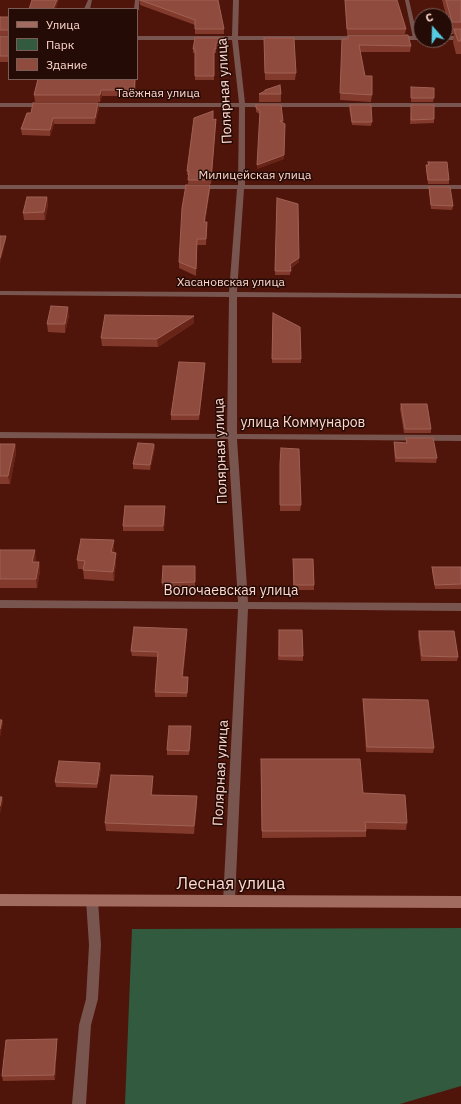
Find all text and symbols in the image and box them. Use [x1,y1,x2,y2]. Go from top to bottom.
legend [8,8,138,80]
north arrow [413,8,453,48]
text: С [423,10,435,25]
text: Улица [46,17,80,32]
text: Парк [46,37,74,52]
street label: Полярная улица [214,37,236,145]
text: Здание [46,57,87,72]
street label: Таёжная улица [116,87,200,101]
street label: Милицейская улица [199,169,311,183]
street label: Хасановская улица [177,276,285,290]
street label: Полярная улица [211,398,231,504]
street label: улица Коммунаров [241,415,365,431]
street label: Волочаевская улица [164,583,298,599]
street label: Полярная улица [210,719,232,827]
street label: Лесная улица [177,874,285,894]

